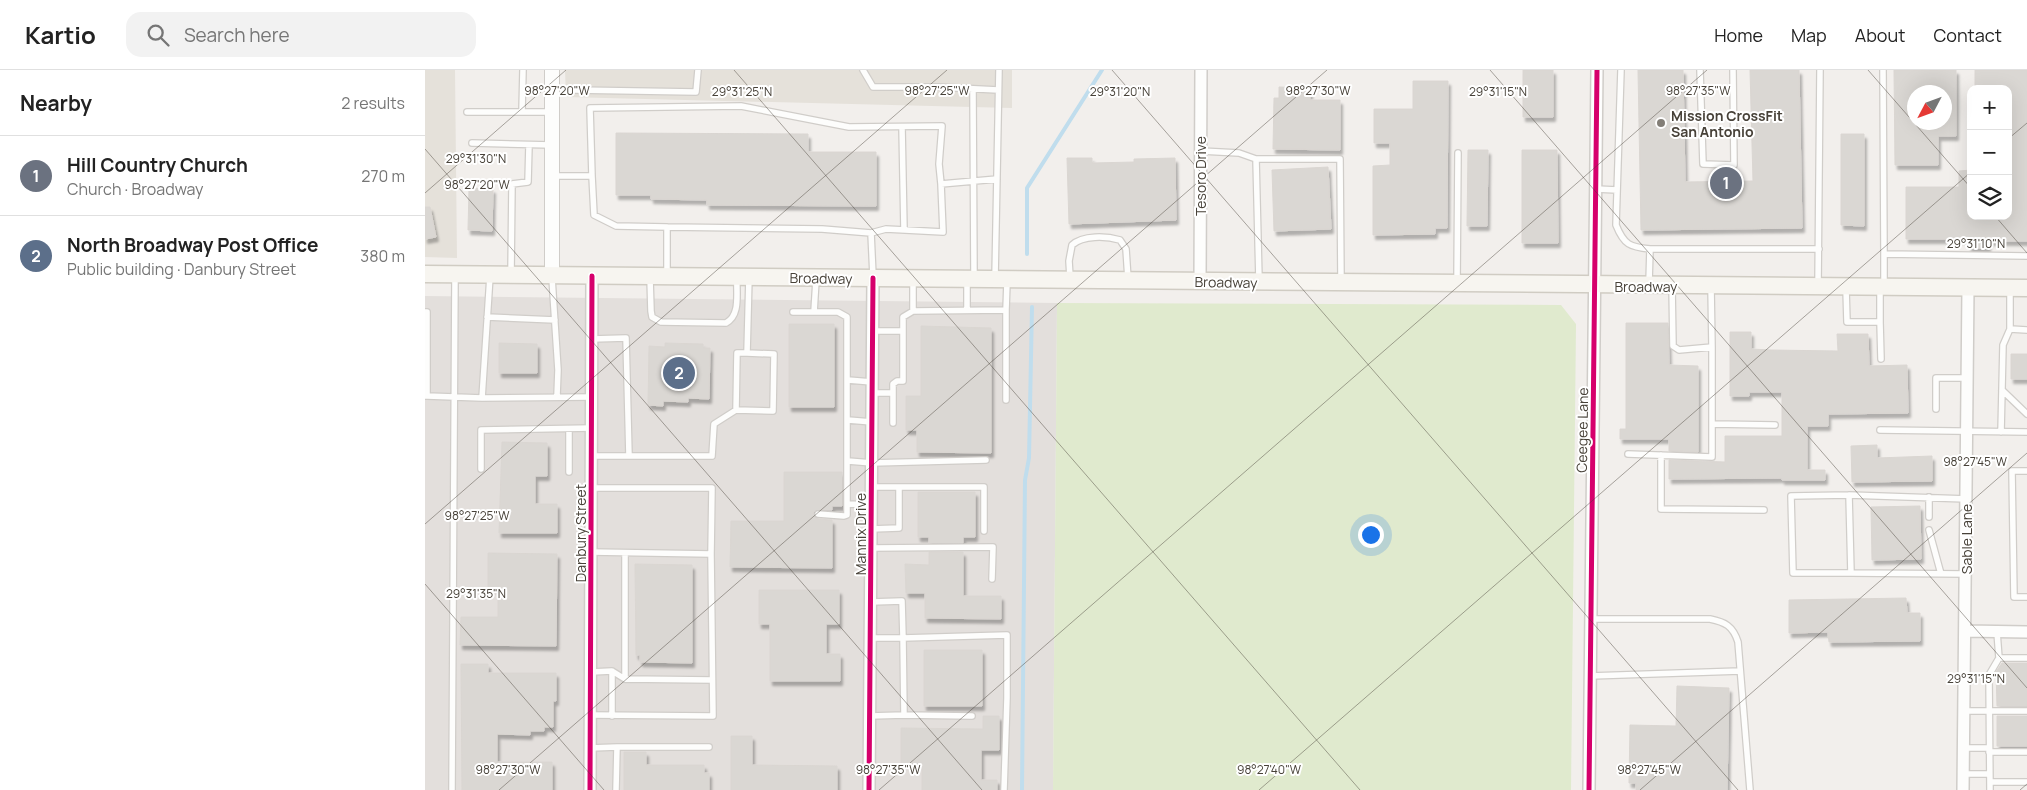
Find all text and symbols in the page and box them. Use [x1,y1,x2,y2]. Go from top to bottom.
search box [126,12,476,57]
text: Kartio [25,18,96,51]
icon: search [144,21,172,49]
text: Search here [184,22,290,48]
text: Home [1714,23,1763,47]
text: Map [1791,23,1827,47]
text: About [1855,23,1905,47]
text: Contact [1933,23,2002,47]
text: 98°27'20"W [524,82,590,99]
text: 98°27'25"W [905,82,970,99]
text: 98°27'30"W [1285,82,1351,99]
text: 98°27'35"W [1666,82,1731,99]
text: 29°31'25"N [712,83,772,100]
text: 29°31'20"N [1090,83,1150,100]
text: 29°31'15"N [1469,83,1527,100]
north arrow [1907,85,1952,130]
map controls [1967,85,2012,220]
button: + [1967,85,2012,130]
text: Nearby [20,89,92,117]
text: 2 results [341,92,405,114]
place label: Mission CrossFit San Antonio [1671,106,1783,141]
marker: Mission CrossFit San Antonio [1655,117,1667,129]
button: − [1967,130,2012,175]
street label: Tesoro Drive [1191,136,1210,216]
text: 29°31'30"N [446,150,506,167]
text: Hill Country Church [67,152,248,178]
pin: 1 [1710,164,1742,202]
text: 1 [32,165,40,187]
text: 270 m [361,165,405,187]
button: layers [1967,175,2012,220]
text: 98°27'20"W [444,176,510,193]
text: Church · Broadway [67,178,203,200]
text: North Broadway Post Office [67,232,318,258]
text: 29°31'10"N [1947,235,2005,252]
text: 2 [31,245,41,267]
text: 380 m [360,245,405,267]
text: Public building · Danbury Street [67,258,296,280]
street label: Broadway [789,268,853,288]
street label: Broadway [1194,272,1258,292]
street label: Broadway [1615,277,1678,296]
pin: 2 [663,354,695,392]
street label: Ceegee Lane [1572,387,1592,473]
text: 98°27'45"W [1943,453,2008,470]
street label: Danbury Street [571,483,590,582]
street label: Mannix Drive [851,493,870,575]
street label: Sable Lane [1957,504,1976,574]
text: 98°27'25"W [445,507,510,524]
your location [1358,522,1384,548]
text: 29°31'35"N [446,585,506,602]
text: 29°31'15"N [1947,670,2005,687]
text: 98°27'30"W [475,761,541,778]
text: 98°27'35"W [856,761,921,778]
text: 98°27'40"W [1237,761,1302,778]
text: 98°27'45"W [1617,761,1682,778]

